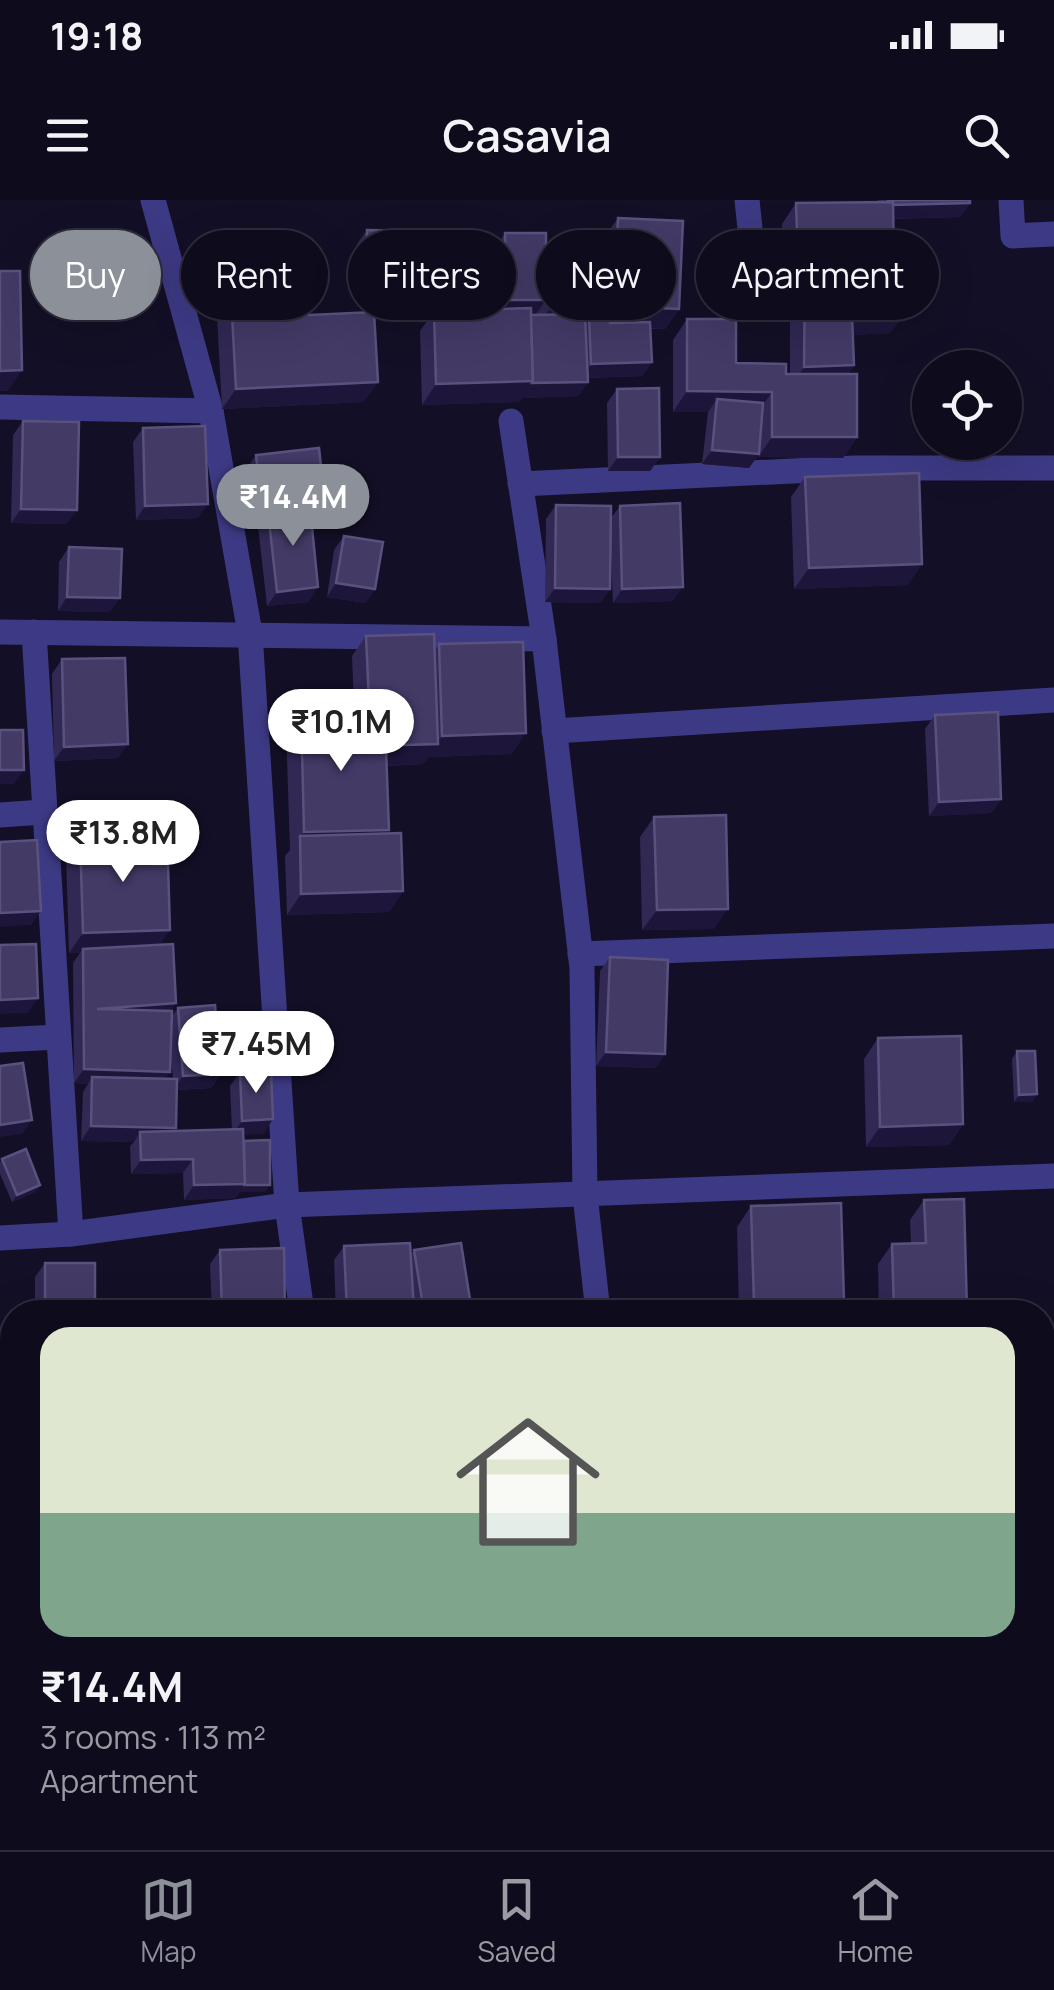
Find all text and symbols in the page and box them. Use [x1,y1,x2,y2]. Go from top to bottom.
text: 19:18 [50,9,143,61]
text: Casavia [442,104,612,166]
icon: menu [40,108,95,163]
icon: search [959,108,1014,163]
chip: Buy [30,230,161,320]
chip: Rent [181,230,328,320]
chip: Filters [348,230,516,320]
chip: New [536,230,676,320]
chip: Apartment [696,230,939,320]
map controls [912,350,1022,460]
button: locate [912,350,1022,460]
pin: ₹14.4M [212,464,374,549]
text: ₹14.4M [238,474,348,518]
pin: ₹10.1M [260,689,422,774]
text: ₹10.1M [290,699,392,743]
pin: ₹13.8M [42,800,204,885]
text: ₹13.8M [68,810,178,854]
pin: ₹7.45M [175,1011,337,1096]
text: ₹7.45M [200,1021,312,1065]
icon: home [438,1392,618,1572]
text: ₹14.4M [40,1657,183,1715]
text: 3 rooms · 113 m² [40,1715,266,1759]
text: Apartment [40,1759,198,1803]
tab: Map [141,1872,196,1970]
tab: Saved [478,1872,556,1970]
tab: Home [838,1872,913,1970]

